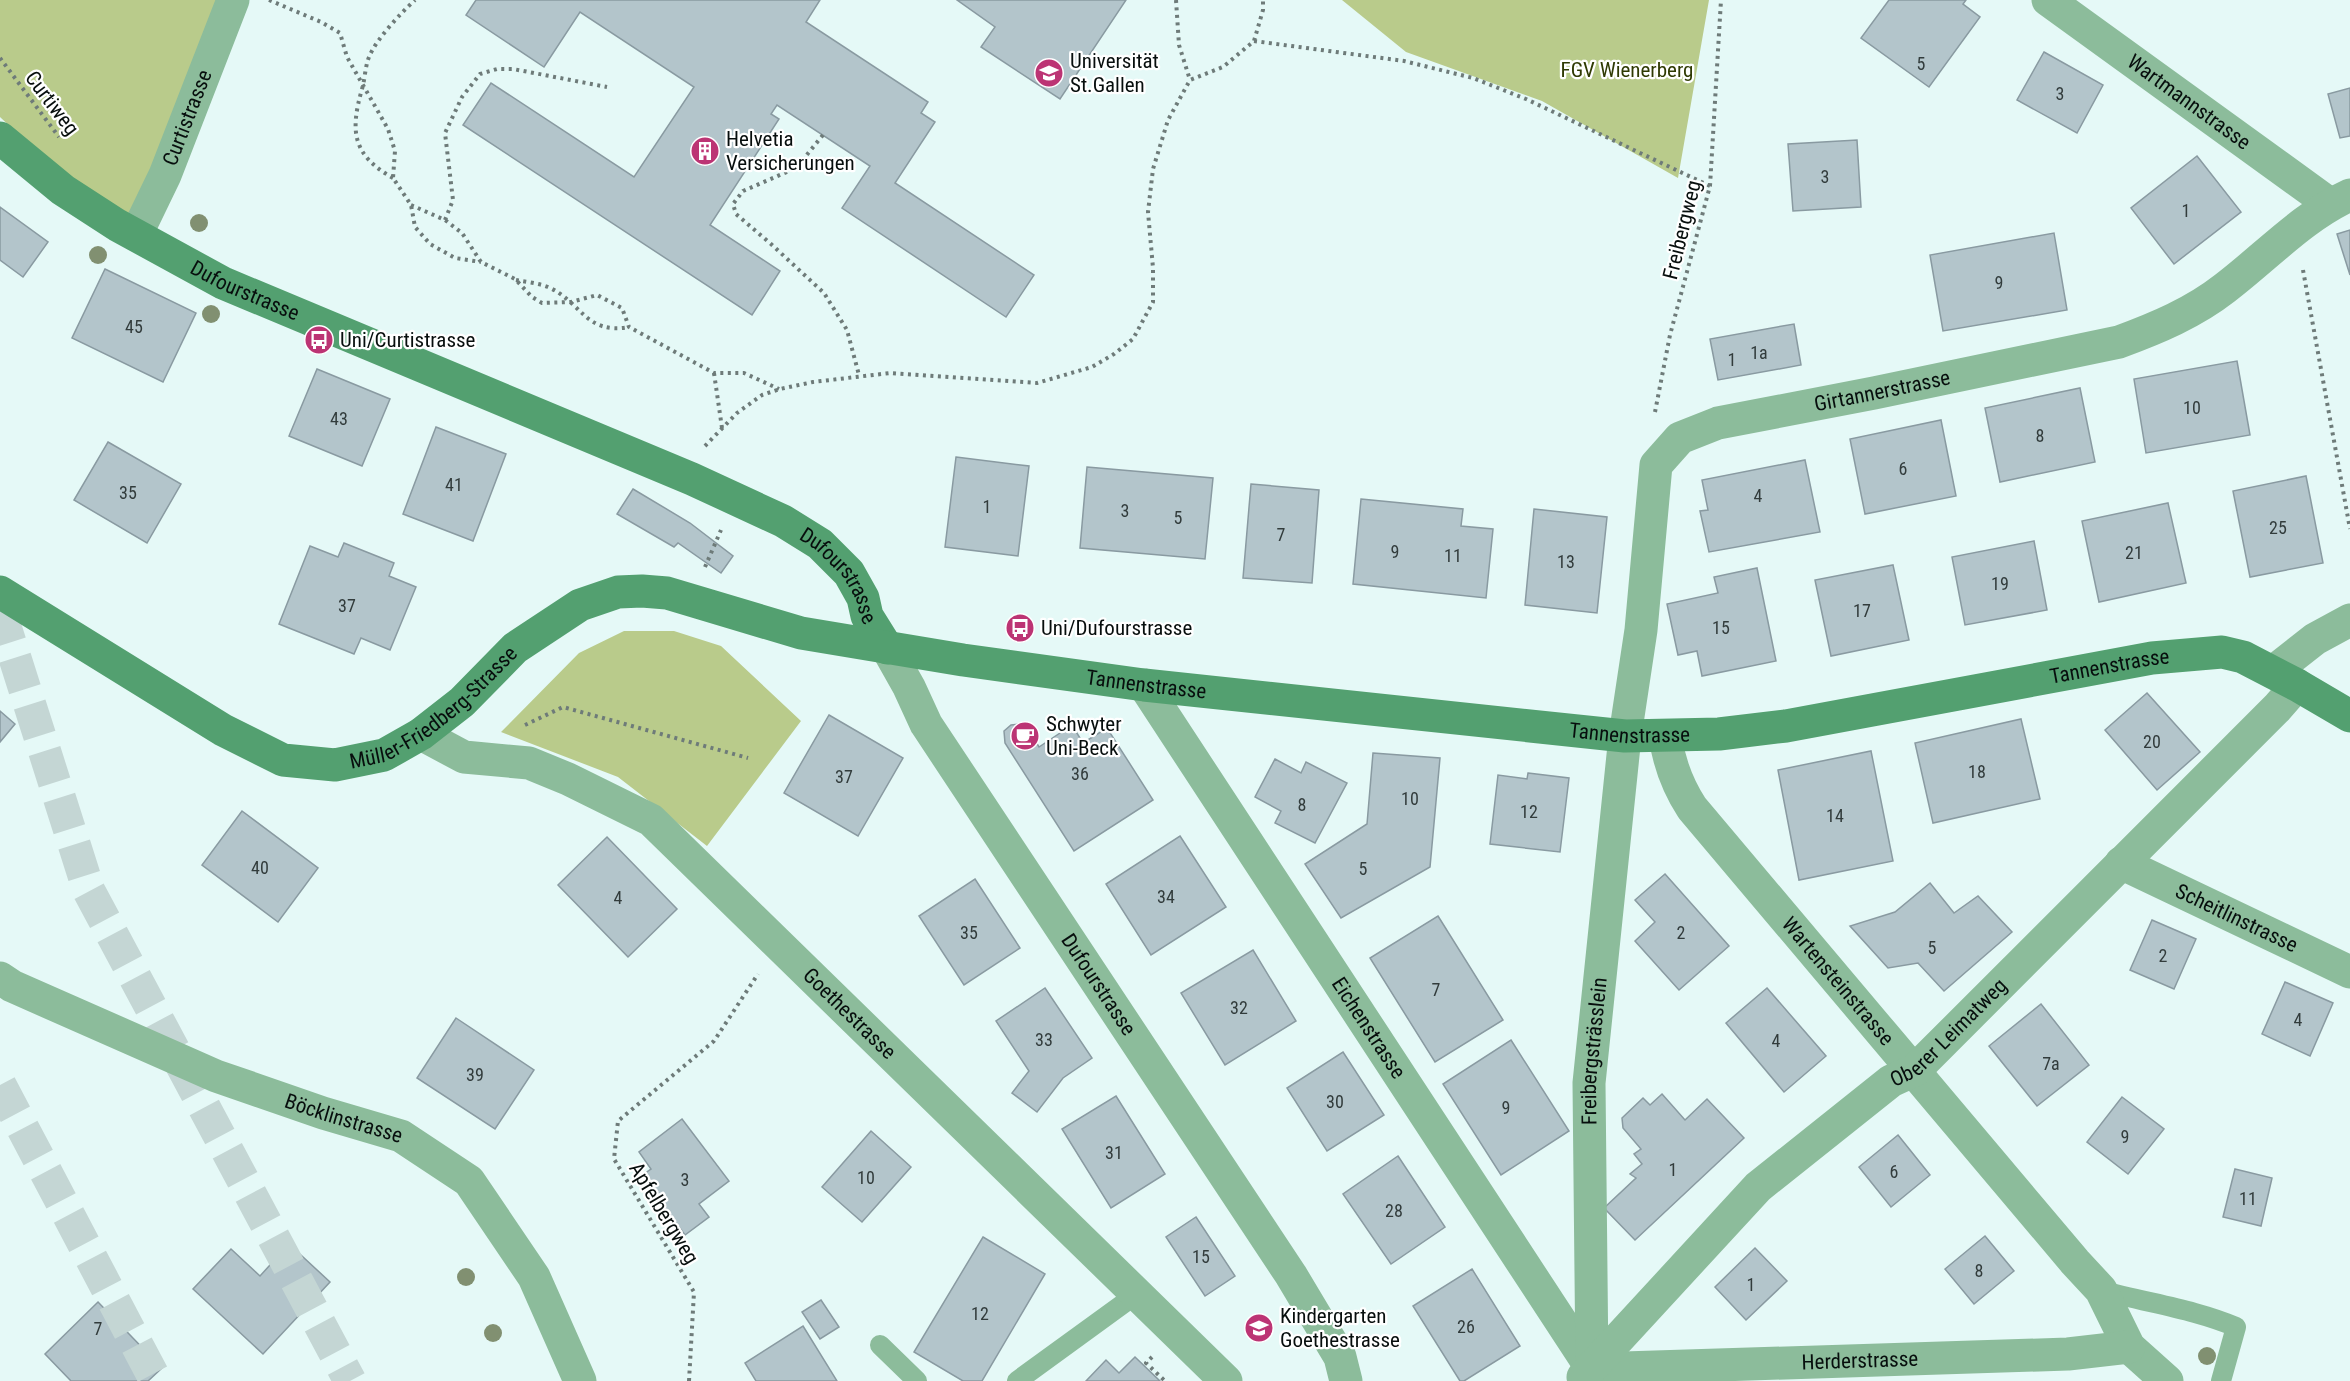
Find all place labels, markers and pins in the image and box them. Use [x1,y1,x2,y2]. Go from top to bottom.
place label: Universität St.Gallen [1070,49,1159,97]
school or university icon: Universität St.Gallen [1033,57,1065,89]
place label: Helvetia Versicherungen [726,127,855,175]
building icon: Helvetia Versicherungen [689,135,721,167]
bus stop icon: Uni/Curtistrasse [303,324,335,356]
place label: Uni/Curtistrasse [340,328,476,352]
bus stop icon: Uni/Dufourstrasse [1004,612,1036,644]
place label: Uni/Dufourstrasse [1041,616,1192,640]
place label: Schwyter Uni-Beck [1046,712,1122,760]
cafe icon: Schwyter Uni-Beck [1009,720,1041,752]
place label: Kindergarten Goethestrasse [1280,1304,1400,1352]
school or university icon: Kindergarten Goethestrasse [1243,1312,1275,1344]

